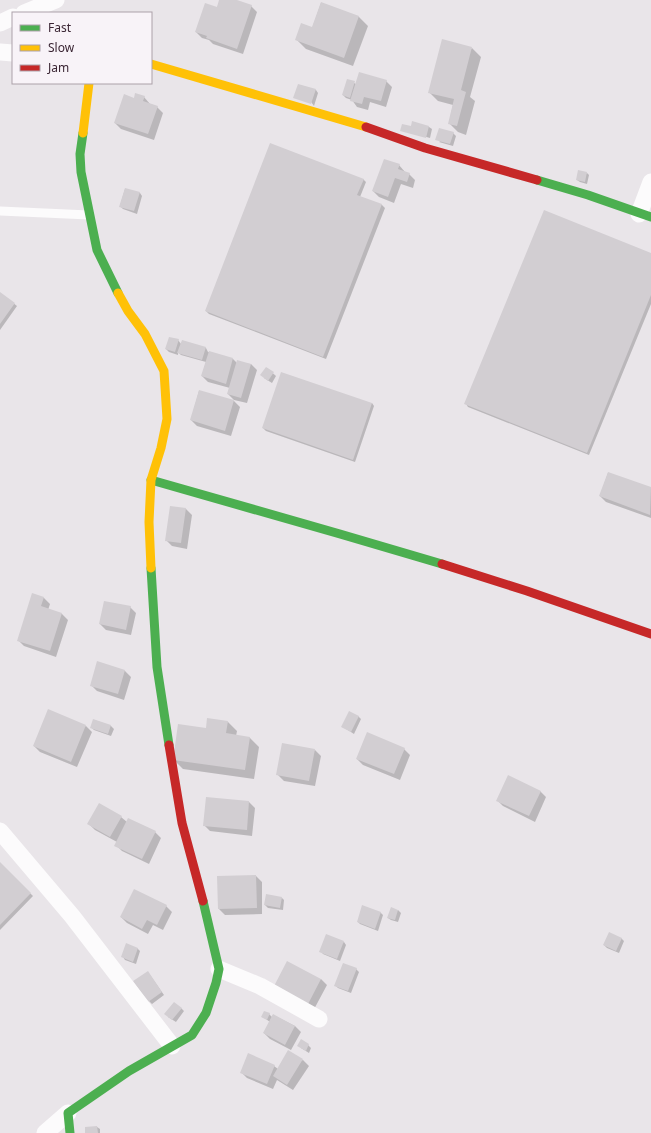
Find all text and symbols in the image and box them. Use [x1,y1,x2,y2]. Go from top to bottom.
legend [12,12,152,84]
text: Fast [48,19,72,36]
text: Slow [48,39,75,56]
text: Jam [47,59,69,76]

